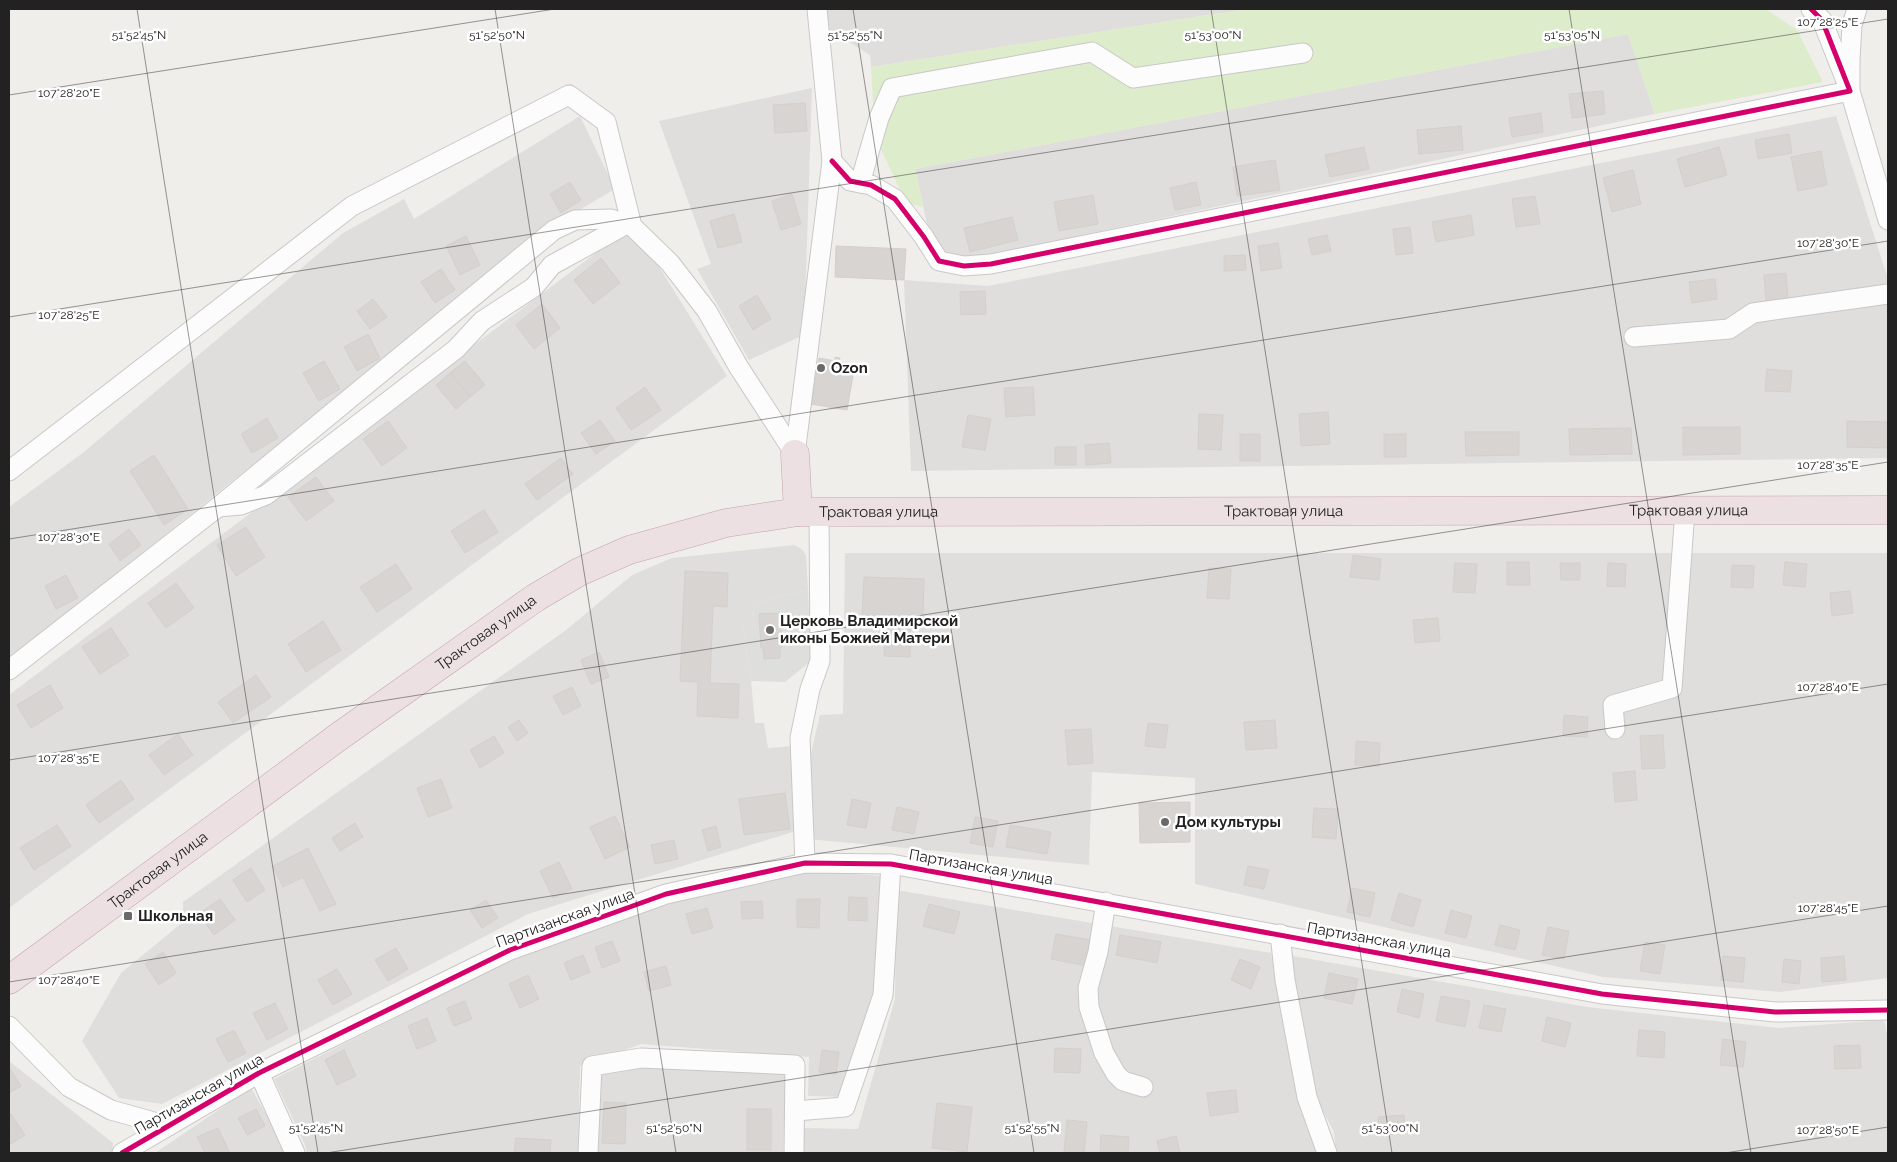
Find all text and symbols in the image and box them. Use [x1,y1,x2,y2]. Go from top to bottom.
text: 107°28'25"E [1797,15,1859,29]
text: 51°52'45"N [112,28,166,42]
text: 51°52'50"N [469,28,525,42]
text: 51°52'55"N [827,28,883,42]
text: 51°53'00"N [1185,28,1241,42]
text: 51°53'05"N [1544,28,1600,42]
text: 107°28'20"E [38,86,100,100]
text: 107°28'30"E [1797,236,1859,250]
text: 107°28'25"E [38,308,100,322]
place label: Ozon [831,359,868,377]
marker: Ozon [815,362,827,374]
text: 107°28'35"E [1797,458,1859,472]
street label: Трактовая улица [1629,501,1748,519]
street label: Трактовая улица [1224,502,1343,520]
street label: Трактовая улица [819,503,938,521]
text: 107°28'30"E [38,530,100,544]
street label: Трактовая улица [432,591,540,674]
place label: Церковь Владимирской иконы Божией Матери [780,612,958,647]
marker: Церковь Владимирской иконы Божией Матери [764,624,776,636]
text: 107°28'40"E [1797,680,1859,694]
text: 107°28'35"E [38,751,100,765]
place label: Дом культуры [1175,813,1281,831]
marker: Дом культуры [1159,816,1171,828]
street label: Трактовая улица [105,828,211,913]
street label: Партизанская улица [908,845,1054,889]
street label: Партизанская улица [493,885,637,951]
text: 107°28'45"E [1798,901,1858,915]
place label: Школьная [138,907,213,925]
marker: Школьная [122,910,134,922]
street label: Партизанская улица [1306,918,1452,962]
text: 107°28'40"E [38,973,100,987]
street label: Партизанская улица [131,1050,267,1138]
text: 51°52'45"N [289,1121,343,1135]
text: 51°52'50"N [646,1121,702,1135]
text: 51°52'55"N [1004,1121,1060,1135]
text: 51°53'00"N [1362,1121,1418,1135]
text: 107°28'50"E [1797,1123,1859,1137]

